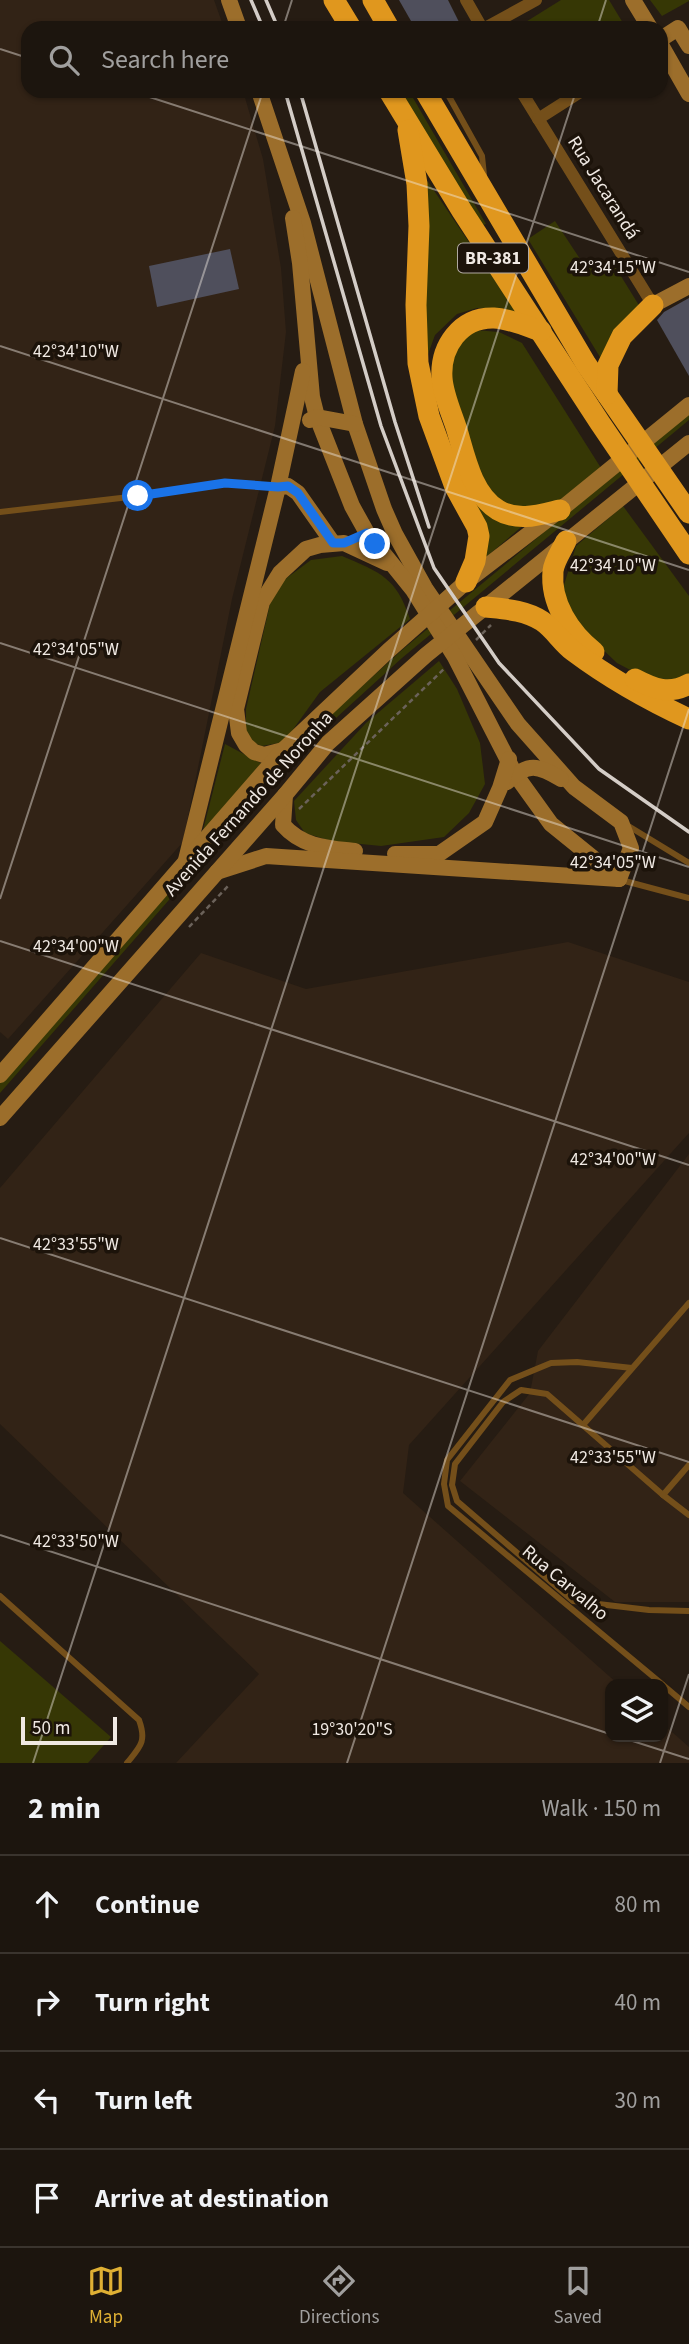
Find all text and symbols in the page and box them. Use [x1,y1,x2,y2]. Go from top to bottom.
search box [21,21,668,98]
icon: search [45,41,83,79]
text: Search here [101,41,229,78]
street label: Rua Jacarandá [560,131,646,245]
road number: BR-381 [458,244,528,272]
text: 42°34'15"W [570,255,656,280]
text: 42°34'10"W [33,339,119,364]
route start [122,480,153,511]
route end [359,528,390,559]
text: 42°34'10"W [570,553,656,578]
text: 42°34'05"W [33,637,119,662]
street label: Avenida Fernando de Noronha [158,705,340,903]
text: 42°34'05"W [570,850,656,875]
text: 42°34'00"W [33,934,119,959]
text: 42°34'00"W [570,1147,656,1172]
text: 42°33'55"W [33,1232,119,1257]
text: 42°33'55"W [570,1445,656,1470]
text: 42°33'50"W [33,1529,119,1554]
street label: Rua Carvalho [516,1539,614,1627]
map controls [605,1679,668,1742]
button: layers [605,1679,668,1742]
scale bar [21,1714,117,1746]
text: 50 m [32,1715,70,1742]
text: 19°30'20"S [311,1717,393,1742]
text: 2 min [28,1787,101,1830]
text: Walk · 150 m [542,1792,661,1825]
icon: ahead [28,1885,66,1923]
text: Continue [95,1886,200,1923]
text: 80 m [614,1888,661,1921]
icon: right [28,1983,66,2021]
text: Turn right [95,1984,210,2021]
text: 40 m [614,1986,661,2019]
icon: left [28,2081,66,2119]
text: Turn left [95,2082,192,2119]
text: 30 m [614,2084,661,2117]
icon: arrive [28,2179,66,2217]
text: Arrive at destination [95,2180,329,2217]
tab: Map [87,2262,125,2331]
tab: Directions [299,2262,379,2331]
tab: Saved [553,2262,602,2331]

